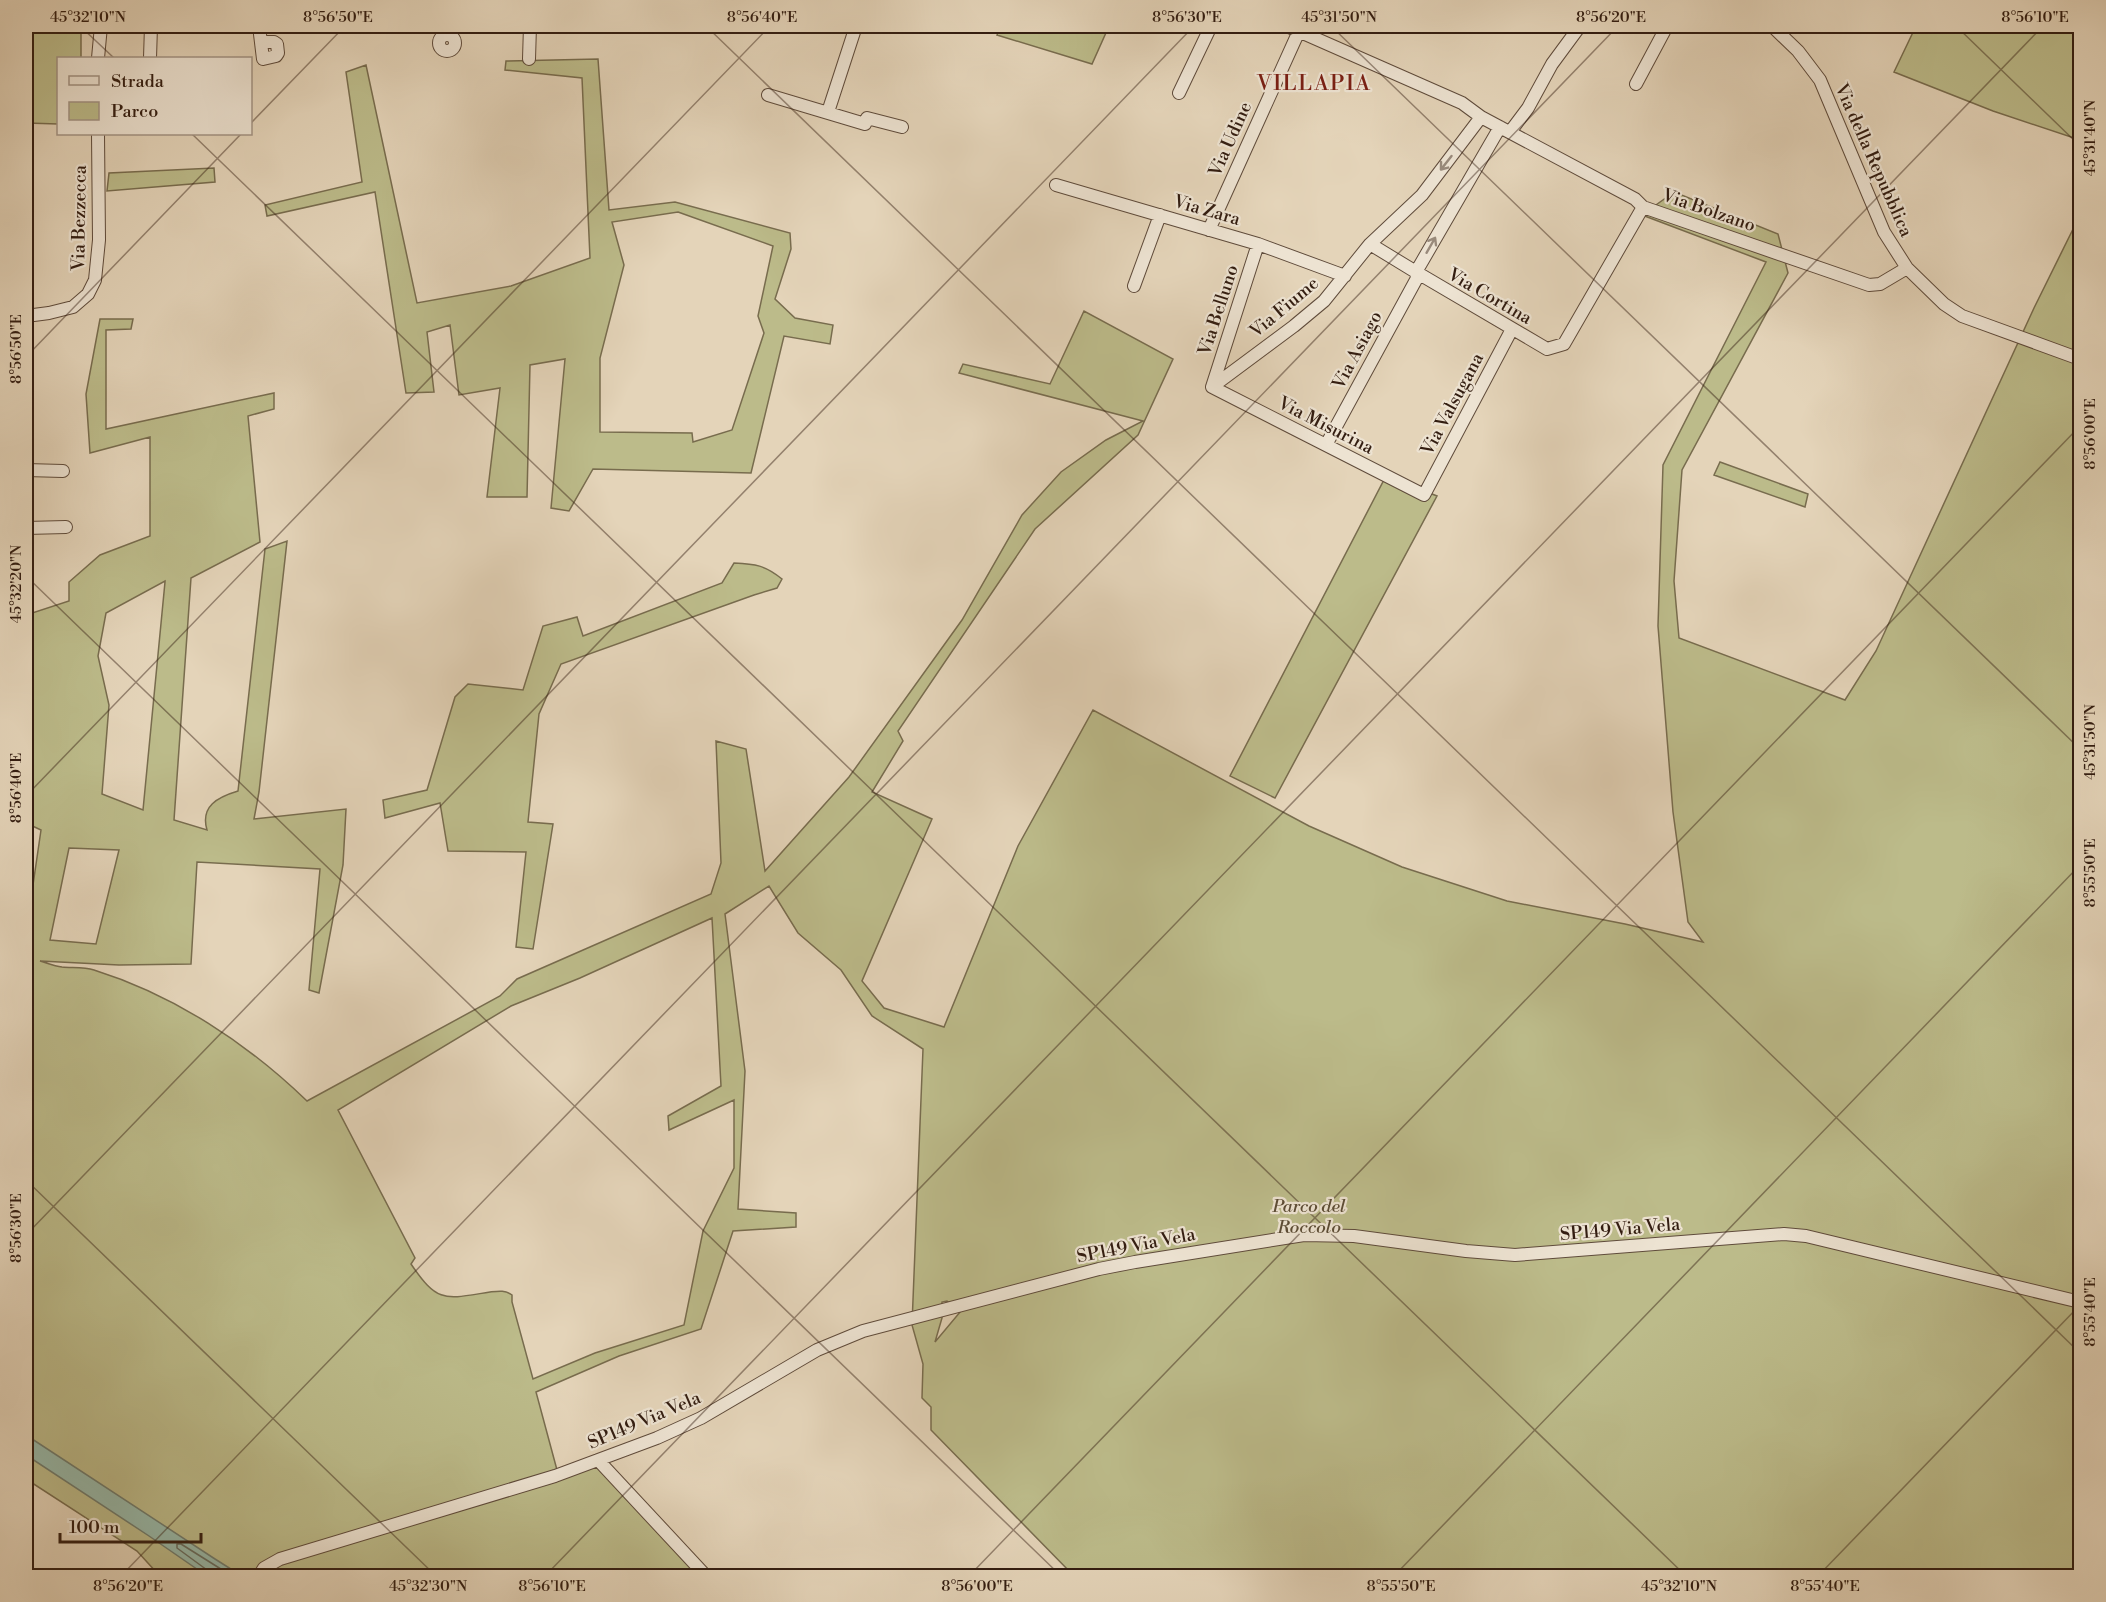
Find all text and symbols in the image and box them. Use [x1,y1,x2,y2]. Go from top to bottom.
text: 45°32'10"N [50,8,126,27]
text: 8°56'50"E [303,8,373,27]
text: 8°56'40"E [727,8,797,27]
text: 8°56'30"E [1152,8,1222,27]
text: 45°31'50"N [1301,8,1377,27]
text: 8°56'20"E [1576,8,1646,27]
text: 8°56'10"E [2001,8,2069,27]
legend [57,57,252,135]
text: Strada [111,70,165,93]
district label: VILLAPIA [1256,71,1371,97]
street label: Via della Repubblica [1829,79,1918,241]
street label: Via Udine [1203,98,1257,181]
text: Parco [111,100,158,123]
text: 45°31'40"N [2081,100,2100,176]
one-way arrow [1439,155,1452,171]
street label: Via Bezzecca [67,164,92,272]
street label: Via Bolzano [1658,183,1759,237]
street label: Via Zara [1170,190,1244,231]
one-way arrow [1425,237,1437,254]
street label: Via Belluno [1193,262,1244,359]
street label: Via Cortina [1443,263,1537,330]
street label: Via Fiume [1244,272,1324,344]
street label: Via Asiago [1327,307,1388,394]
text: 8°56'50"E [7,314,26,384]
street label: Via Valsugana [1415,348,1489,460]
street label: Via Misurina [1273,391,1378,460]
text: 8°56'00"E [2081,398,2100,470]
text: 45°32'20"N [7,545,26,623]
text: 45°31'50"N [2081,704,2100,780]
text: 8°56'40"E [7,753,26,823]
text: 8°55'50"E [2081,838,2100,908]
text: 8°56'30"E [7,1193,26,1263]
park label: Parco del Roccolo [1271,1195,1346,1239]
street label: SP149 Via Vela [1559,1213,1682,1246]
street label: SP149 Via Vela [1075,1223,1198,1268]
text: 8°55'40"E [2081,1277,2100,1347]
street label: SP149 Via Vela [584,1386,705,1455]
scale bar [60,1506,201,1544]
text: 100 m [69,1516,120,1539]
text: 8°56'20"E [93,1577,163,1596]
text: 45°32'30"N [389,1577,467,1596]
text: 8°56'10"E [518,1577,586,1596]
text: 8°56'00"E [941,1577,1013,1596]
text: 8°55'50"E [1366,1577,1436,1596]
text: 45°32'10"N [1641,1577,1717,1596]
text: 8°55'40"E [1790,1577,1860,1596]

